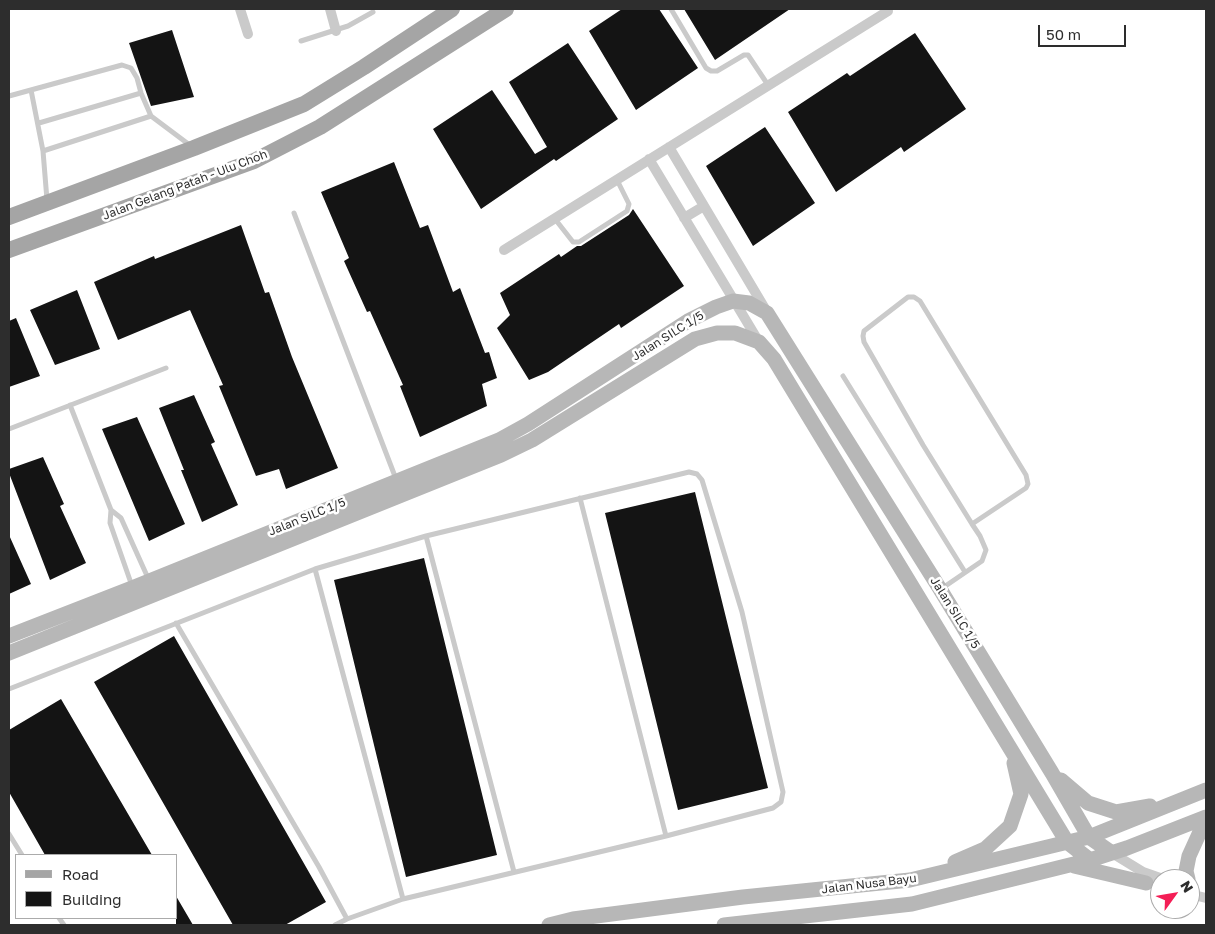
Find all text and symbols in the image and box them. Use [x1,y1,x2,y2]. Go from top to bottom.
scale bar [1040,15,1128,47]
text: 50 m [1046,25,1081,43]
street label: Jalan Gelang Patah - Ulu Choh [101,147,269,223]
street label: Jalan SILC 1/5 [629,308,707,364]
street label: Jalan SILC 1/5 [266,495,348,539]
street label: Jalan SILC 1/5 [927,574,983,652]
legend [15,854,178,919]
text: Road [62,865,99,883]
north arrow [1150,869,1200,919]
street label: Jalan Nusa Bayu [821,871,917,897]
text: N [1177,877,1197,895]
text: Building [62,890,122,908]

